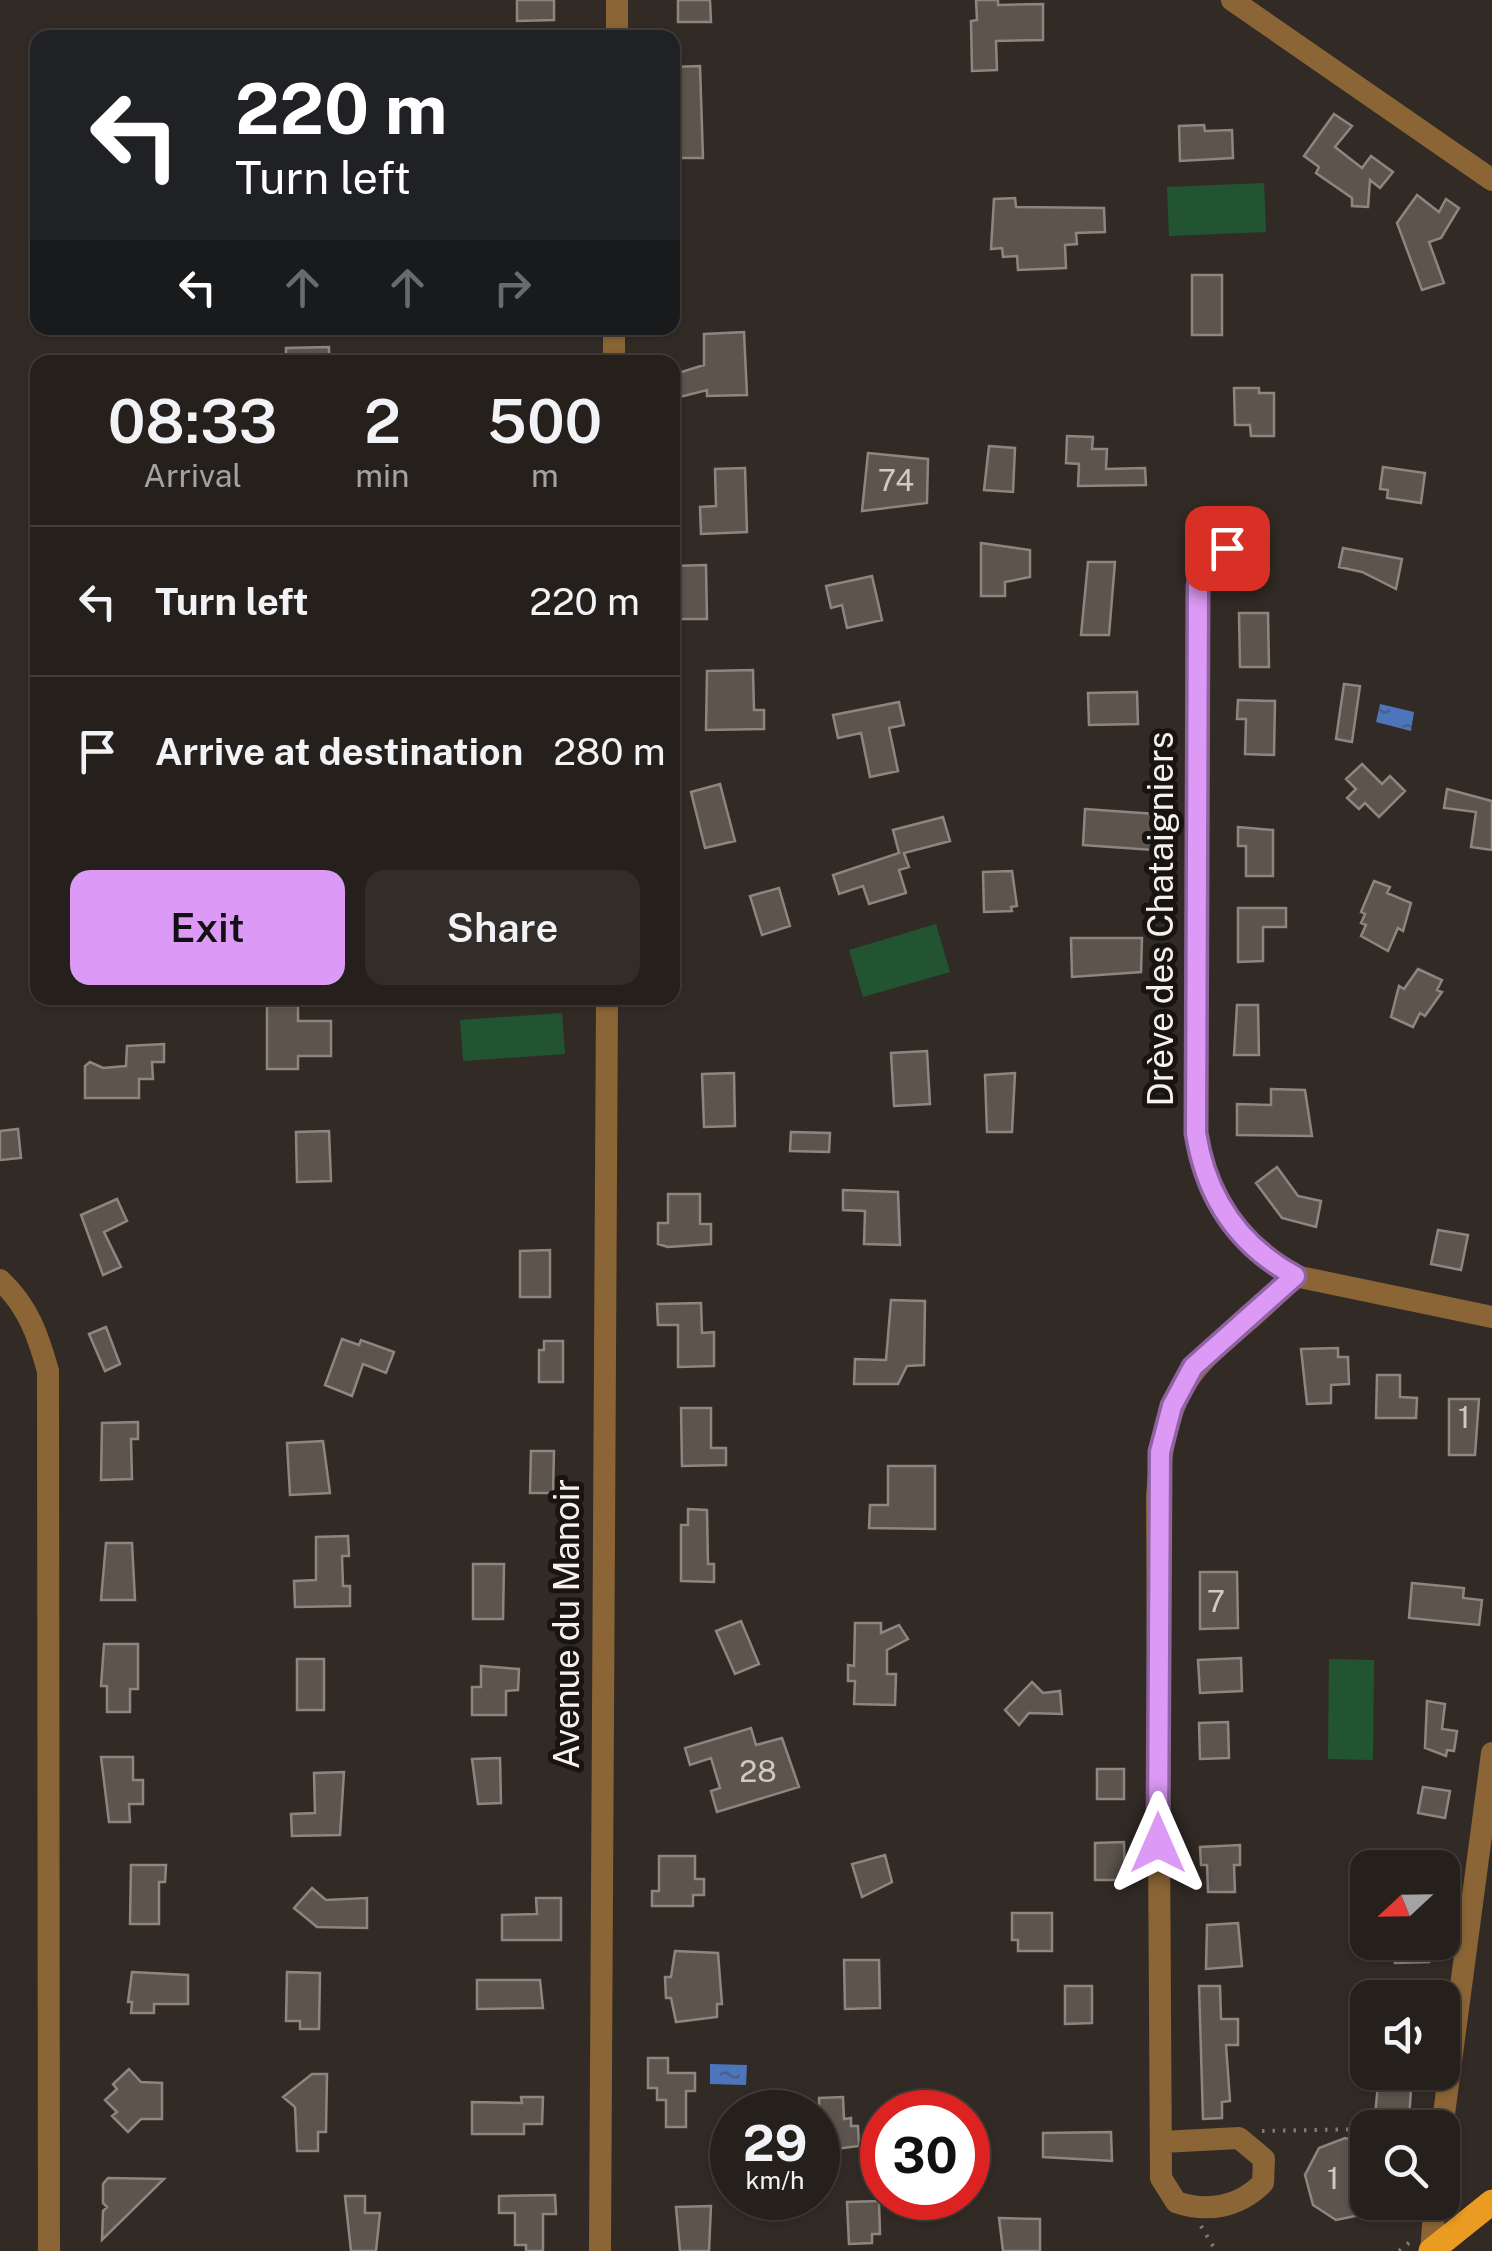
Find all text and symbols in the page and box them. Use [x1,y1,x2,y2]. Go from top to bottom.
text: 220 m [235,67,448,150]
icon: left [70,70,200,200]
text: Turn left [235,151,411,204]
icon: left [170,260,225,315]
icon: ahead [275,260,330,315]
icon: ahead [380,260,435,315]
icon: right [485,260,540,315]
text: 08:33 [108,386,277,457]
text: 2 [364,386,401,457]
text: 500 [487,386,602,457]
text: Arrival [143,457,242,494]
text: min [355,457,410,494]
text: m [531,457,559,494]
house number: 74 [878,462,914,498]
pin [1185,506,1270,591]
icon: arrive [1200,521,1255,576]
icon: left [70,574,125,629]
text: Turn left [155,579,309,624]
text: 220 m [529,579,640,624]
icon: arrive [70,724,125,779]
text: Arrive at destination [155,729,523,774]
text: 280 m [553,729,666,774]
street label: Drève des Chataigniers [1140,732,1181,1106]
button: Exit [70,870,345,985]
button: Share [365,870,640,985]
house number: 1 [1458,1399,1470,1435]
street label: Avenue du Manoir [546,1479,587,1769]
house number: 7 [1207,1583,1225,1619]
house number: 28 [739,1753,777,1789]
position arrow [1106,1791,1210,1895]
north arrow [1350,1850,1460,1960]
map controls [1350,1850,1460,2220]
button: sound [1350,1980,1460,2090]
speed limit sign: 30 [860,2090,990,2220]
button: search [1350,2110,1460,2220]
text: 29 [743,2113,807,2172]
house number: 1 [1327,2160,1339,2196]
text: km/h [746,2165,804,2195]

